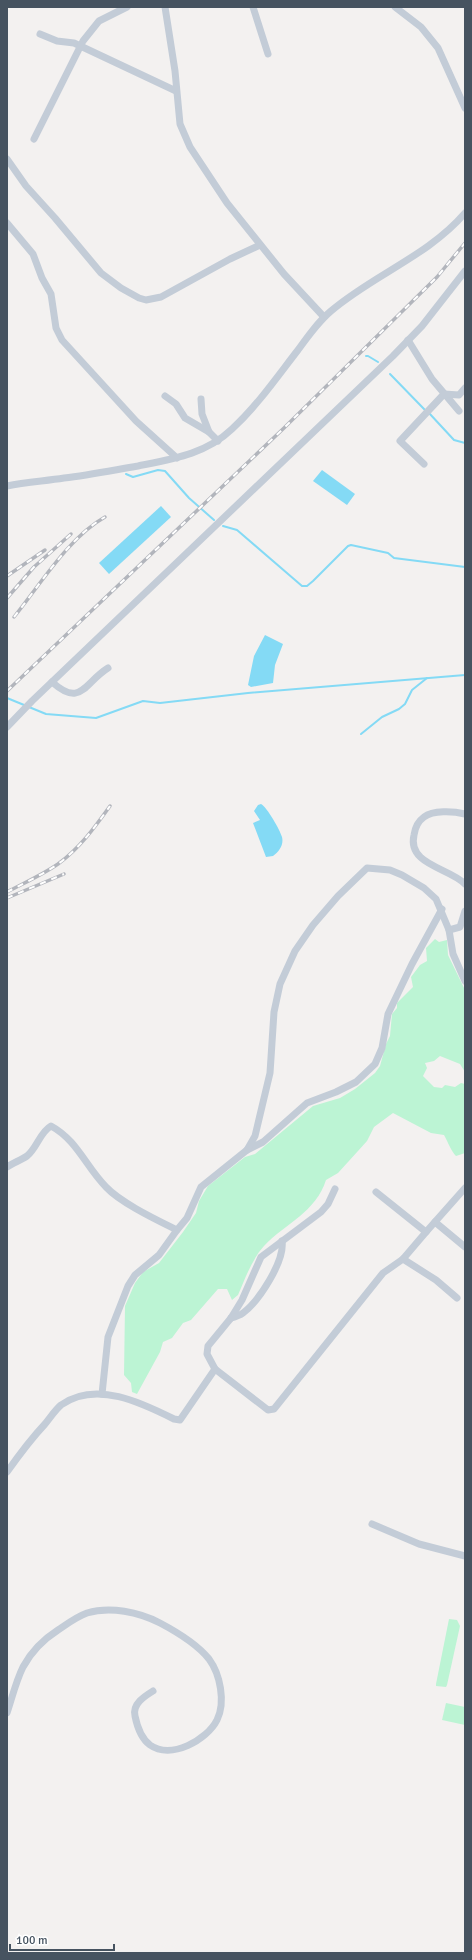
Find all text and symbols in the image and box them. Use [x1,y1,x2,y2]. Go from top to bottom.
scale bar [10,1926,114,1952]
text: 100 m [16,1933,48,1948]

